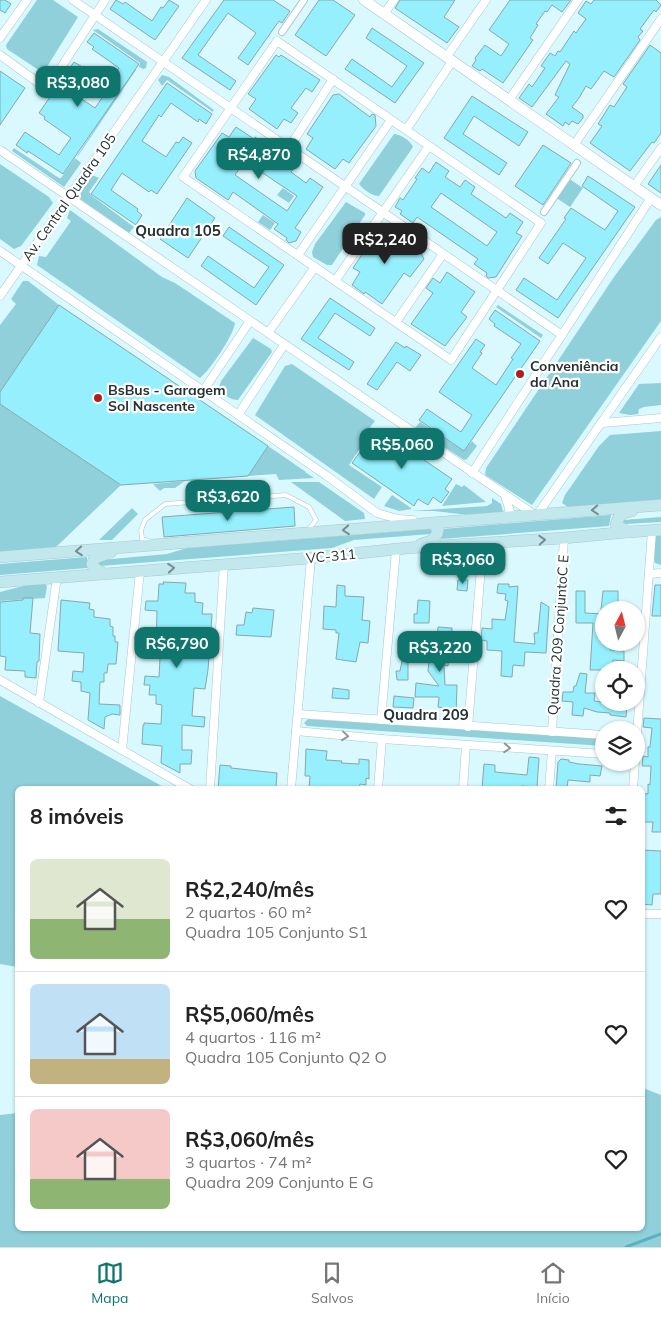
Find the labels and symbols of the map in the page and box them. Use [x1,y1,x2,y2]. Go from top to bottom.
pin: R$3,080 [32,66,124,108]
street label: Av. Central Quadra 105 [18,130,120,264]
pin: R$4,870 [213,138,305,180]
district label: Quadra 105 [135,221,221,240]
pin: R$2,240 [339,222,431,265]
place label: Conveniência da Ana [530,357,619,391]
marker: Conveniência da Ana [514,368,526,380]
place label: BsBus - Garagem Sol Nascente [108,381,226,415]
marker: BsBus - Garagem Sol Nascente [92,392,104,404]
pin: R$5,060 [356,428,448,470]
pin: R$3,620 [182,480,274,522]
one-way arrow [591,505,599,516]
one-way arrow [341,524,349,535]
one-way arrow [538,534,546,545]
pin: R$3,060 [417,542,509,585]
one-way arrow [75,545,83,556]
street label: VC-311 [305,545,357,567]
street label: Quadra 209 ConjuntoC E [543,554,573,716]
one-way arrow [167,563,175,574]
north arrow [595,601,645,651]
pin: R$6,790 [131,626,223,669]
pin: R$3,220 [394,630,486,673]
district label: Quadra 209 [383,705,469,724]
one-way arrow [341,730,349,741]
one-way arrow [503,742,511,753]

